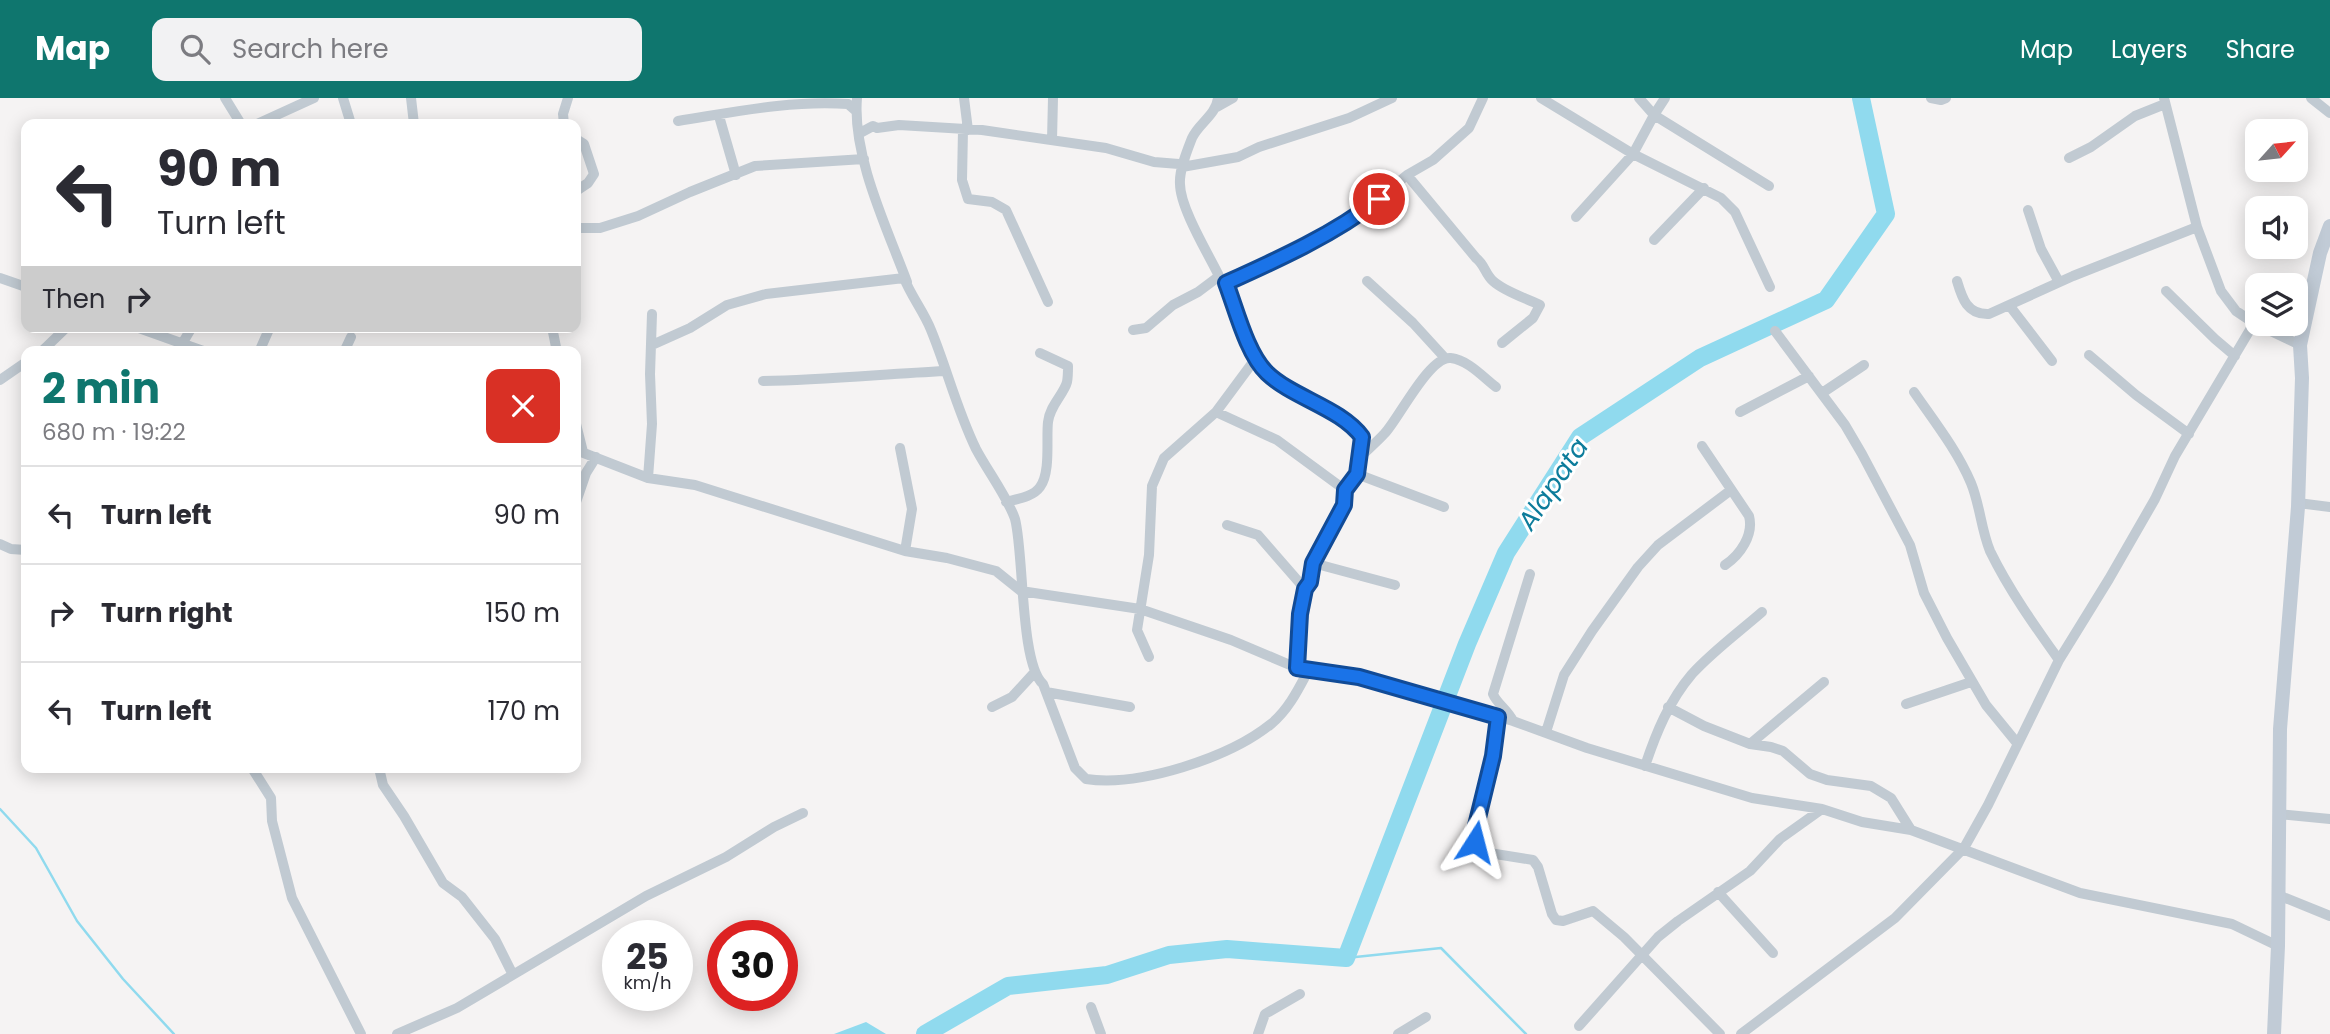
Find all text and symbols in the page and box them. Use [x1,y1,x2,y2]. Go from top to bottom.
search box [152,18,642,81]
text: Map [35,25,110,72]
icon: search [176,30,214,68]
text: Search here [232,31,389,67]
text: Map [2020,33,2073,66]
text: Layers [2111,33,2187,66]
text: Share [2225,33,2295,66]
north arrow [2245,119,2308,182]
map controls [2245,119,2308,336]
text: 90 m [157,135,281,203]
icon: left [42,147,133,238]
pin [1349,169,1409,229]
icon: arrive [1360,180,1398,218]
button: sound [2245,196,2308,259]
text: Turn left [157,200,286,245]
button: layers [2245,273,2308,336]
icon: right [119,280,157,318]
text: Then [42,281,105,317]
text: 2 min [42,359,160,418]
button: close [486,369,560,443]
text: 680 m · 19:22 [42,416,186,448]
water label: Alapata [1509,431,1597,538]
icon: left [42,496,80,534]
text: Turn left [101,497,212,533]
text: 90 m [494,497,560,533]
icon: right [42,594,80,632]
text: Turn right [101,595,233,631]
text: 150 m [485,595,560,631]
icon: left [42,692,80,730]
text: Turn left [101,693,212,729]
text: 170 m [487,693,560,729]
position arrow [1438,805,1512,879]
speed limit sign: 30 [707,920,798,1011]
text: 25 [626,932,669,981]
text: km/h [624,970,671,995]

